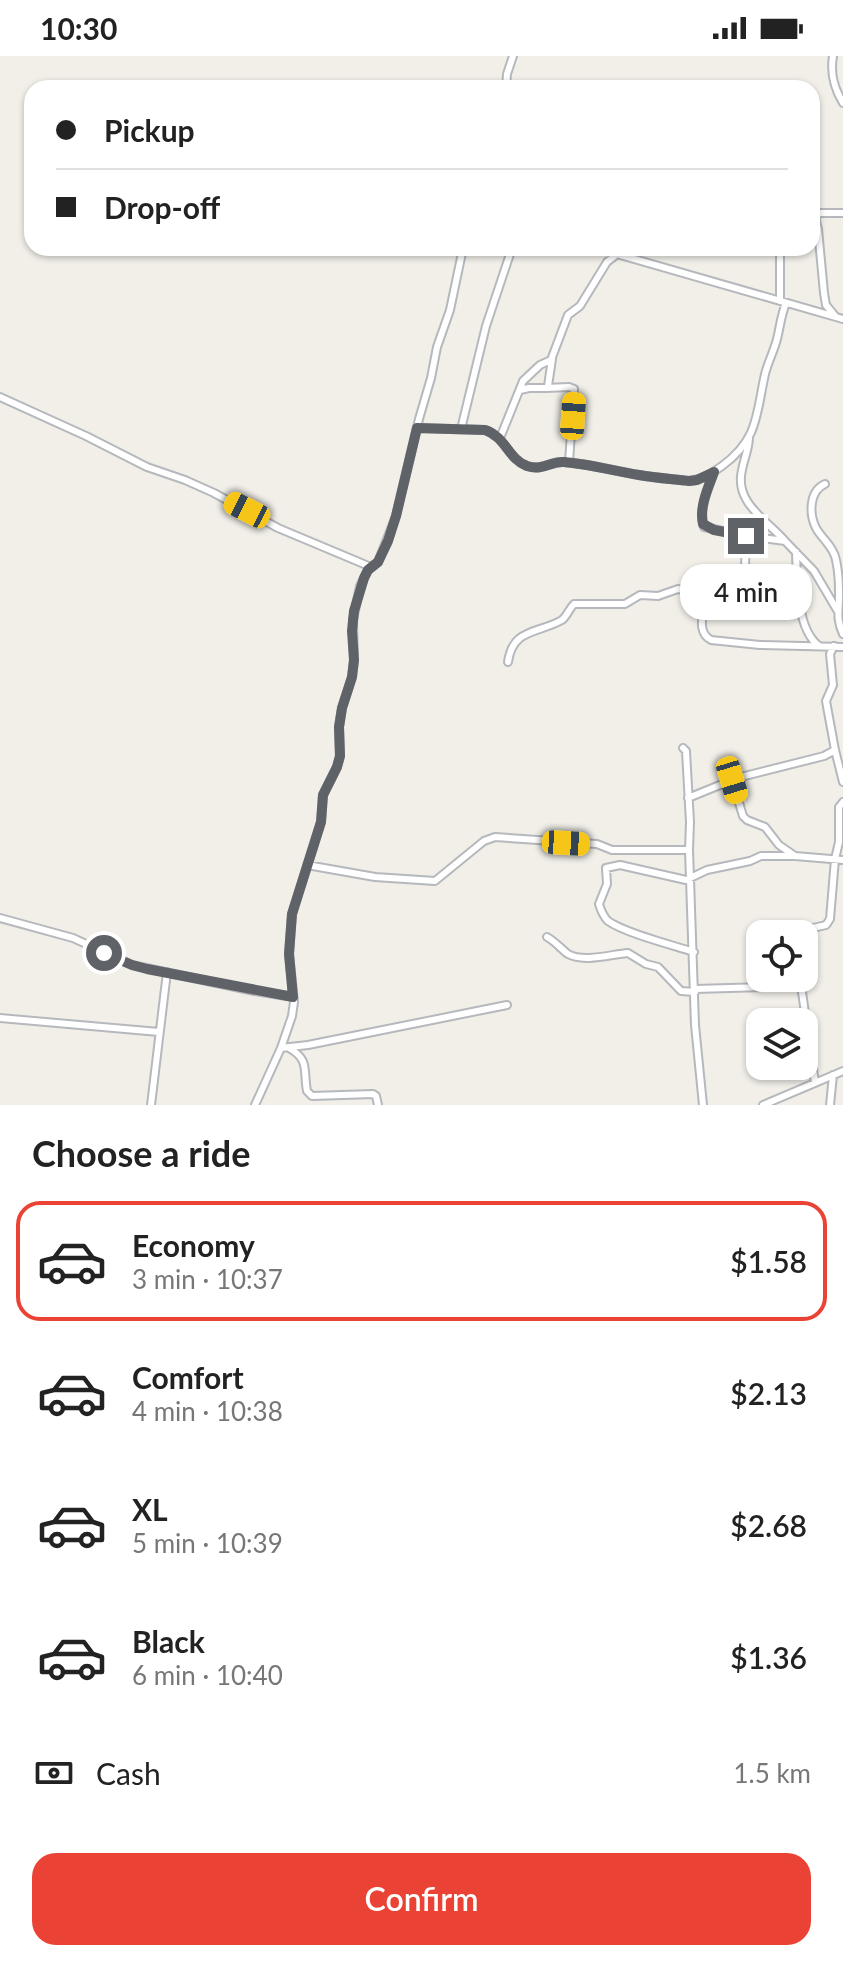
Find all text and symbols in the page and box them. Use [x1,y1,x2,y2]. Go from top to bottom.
text: 10:30 [40,10,117,46]
text: Pickup [104,112,195,148]
text: Drop-off [104,189,220,225]
car [559,391,587,441]
car [220,488,274,532]
route end [728,518,764,554]
callout: 4 min [680,564,812,620]
text: 4 min [714,576,778,608]
car [714,754,750,806]
car [541,830,591,856]
map controls [746,920,818,1080]
button: locate [746,920,818,992]
route start [86,935,122,971]
button: layers [746,1008,818,1080]
text: Choose a ride [32,1131,251,1175]
icon: car [36,1225,108,1297]
text: Economy [132,1227,255,1263]
text: $1.58 [730,1243,807,1279]
text: 3 min · 10:37 [132,1263,283,1295]
icon: car [36,1357,108,1429]
text: Comfort [132,1359,244,1395]
text: $2.13 [730,1375,807,1411]
text: 4 min · 10:38 [132,1395,283,1427]
icon: car [36,1489,108,1561]
text: XL [132,1491,168,1527]
text: $2.68 [730,1507,807,1543]
text: 5 min · 10:39 [132,1527,283,1559]
icon: car [36,1621,108,1693]
text: Black [132,1623,205,1659]
text: $1.36 [730,1639,807,1675]
text: 6 min · 10:40 [132,1659,283,1691]
icon: cash [32,1751,76,1795]
text: Cash [96,1755,161,1791]
text: 1.5 km [733,1757,811,1789]
button: Confirm [32,1853,811,1945]

